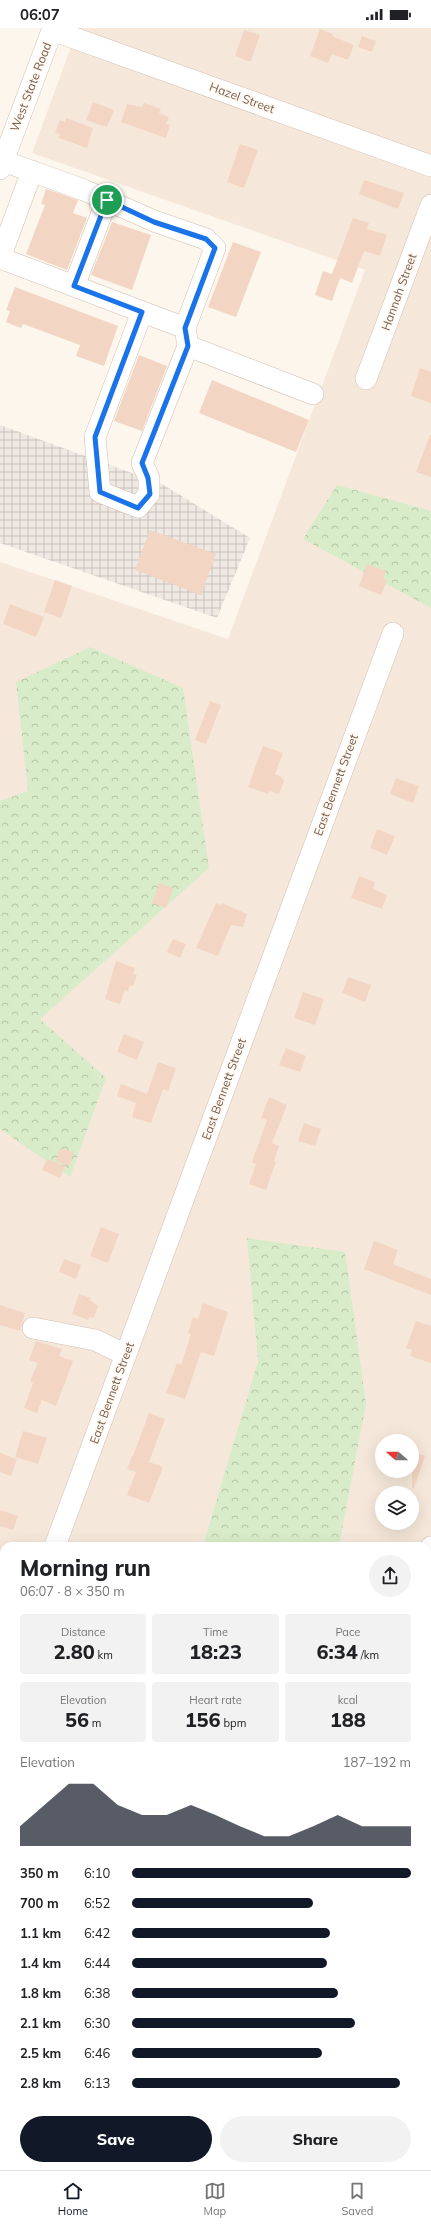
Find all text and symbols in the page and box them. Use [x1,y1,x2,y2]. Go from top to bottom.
text: 06:07 [20,5,60,24]
street label: West State Road [7,40,54,134]
street label: Hazel Street [208,79,277,116]
pin [90,183,124,217]
icon: arrive [96,189,118,211]
street label: Hannah Street [378,251,419,332]
street label: East Bennett Street [310,732,361,838]
street label: East Bennett Street [198,1036,249,1142]
street label: East Bennett Street [86,1340,137,1446]
north arrow [375,1434,419,1478]
map controls [375,1434,419,1530]
button: layers [375,1486,419,1530]
text: Morning run [20,1554,151,1582]
button: share [369,1555,411,1597]
text: 06:07 · 8 × 350 m [20,1583,125,1599]
text: Distance [61,1625,105,1639]
text: Time [203,1625,228,1639]
text: Pace [335,1625,360,1639]
text: 2.80 [53,1639,95,1664]
text: 18:23 [189,1639,242,1664]
text: 6:34 [317,1639,358,1664]
text: km [95,1648,113,1662]
text: /km [358,1648,379,1662]
text: Elevation [60,1693,106,1707]
text: Heart rate [189,1693,242,1707]
text: kcal [338,1693,358,1707]
text: 56 [65,1707,89,1732]
text: 156 [185,1707,221,1732]
text: 188 [330,1707,366,1732]
text: m [89,1716,101,1730]
text: bpm [221,1716,246,1730]
text: Elevation [20,1754,75,1770]
text: 187–192 m [343,1754,411,1770]
text: 350 m [20,1865,59,1881]
text: 6:10 [84,1865,110,1881]
text: 700 m [20,1895,59,1911]
text: 6:52 [84,1895,110,1911]
text: 1.1 km [20,1925,61,1941]
text: 6:42 [84,1925,110,1941]
text: 1.4 km [20,1955,61,1971]
text: 6:44 [84,1955,110,1971]
text: 1.8 km [20,1985,61,2001]
text: 6:38 [84,1985,110,2001]
text: 2.1 km [20,2015,61,2031]
text: 6:30 [84,2015,110,2031]
text: 2.5 km [20,2045,61,2061]
text: 6:46 [84,2045,110,2061]
text: 2.8 km [20,2075,61,2091]
text: 6:13 [84,2075,110,2091]
button: Save [20,2116,212,2162]
button: Share [220,2116,411,2162]
tab: Home [58,2180,88,2218]
tab: Map [203,2180,226,2218]
tab: Saved [342,2180,373,2218]

